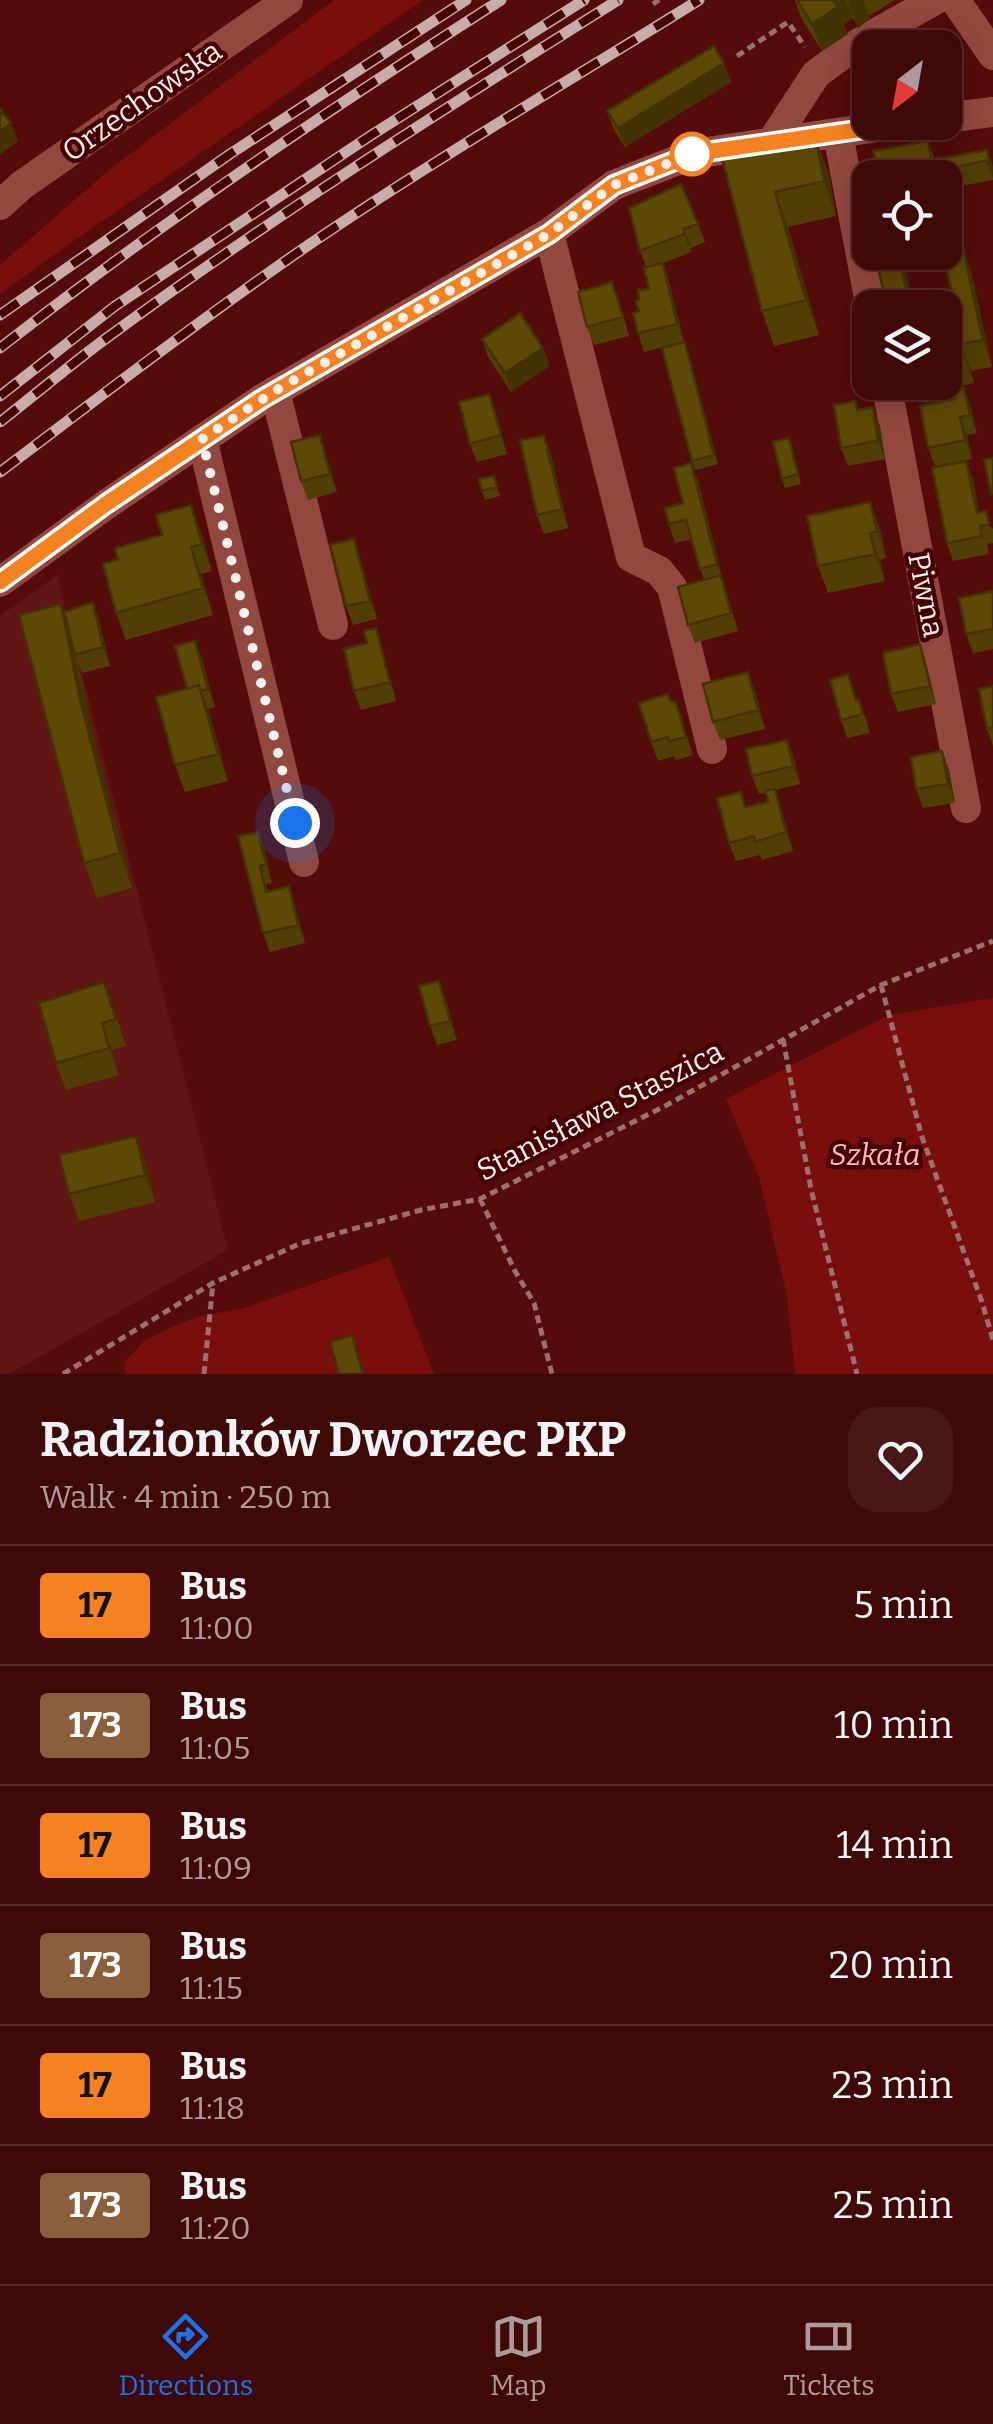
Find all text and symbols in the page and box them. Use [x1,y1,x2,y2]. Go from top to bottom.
north arrow [852,30,962,140]
map controls [852,30,962,400]
street label: Orzechowska [55,33,229,169]
unlabelled marker [671,133,713,175]
button: locate [852,160,962,270]
button: layers [852,290,962,400]
street label: Piwna [900,550,952,640]
your location [270,798,320,848]
street label: Stanisława Staszica [471,1033,729,1189]
park label: Szkała [829,1137,921,1173]
button: heart [848,1407,953,1512]
text: Radzionków Dworzec PKP [40,1411,627,1469]
text: Walk · 4 min · 250 m [40,1478,331,1516]
text: Bus [180,1563,247,1609]
text: 5 min [853,1582,953,1628]
text: 17 [78,1584,112,1626]
text: 11:00 [180,1609,254,1647]
text: Bus [180,1683,247,1729]
text: 10 min [834,1702,953,1748]
text: 173 [68,1704,122,1746]
text: 11:05 [180,1729,250,1767]
text: Bus [180,1803,247,1849]
text: 14 min [836,1822,953,1868]
text: 17 [78,1824,112,1866]
text: 11:09 [180,1849,252,1887]
text: Bus [180,1923,247,1969]
text: 20 min [829,1942,953,1988]
text: 173 [68,1944,122,1986]
text: 11:15 [180,1969,243,2007]
text: Bus [180,2043,247,2089]
text: 23 min [831,2062,953,2108]
text: 17 [78,2064,112,2106]
text: 11:18 [180,2089,245,2127]
text: Bus [180,2163,247,2209]
text: 25 min [833,2182,953,2228]
text: 173 [68,2184,122,2226]
text: 11:20 [180,2209,251,2247]
tab: Directions [118,2309,253,2402]
tab: Map [490,2309,546,2402]
tab: Tickets [783,2309,875,2402]

